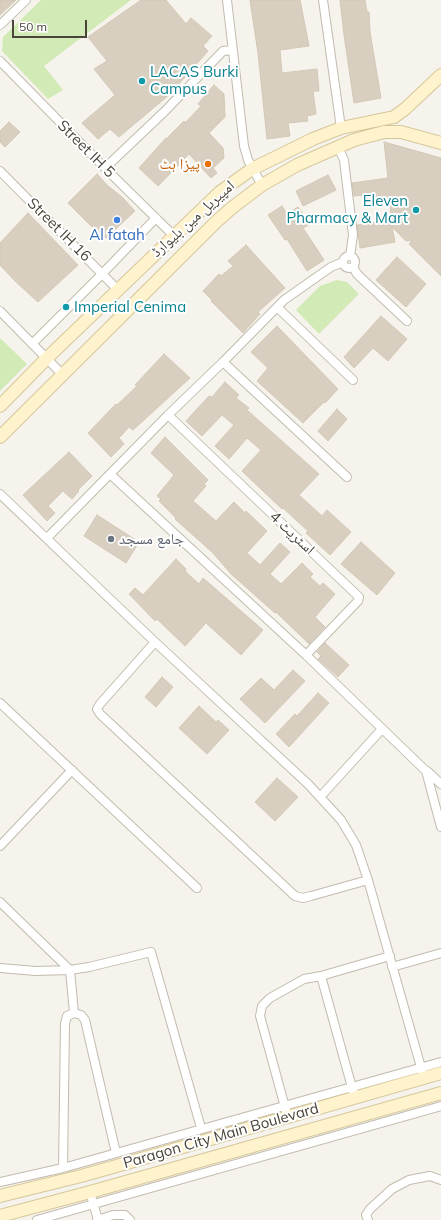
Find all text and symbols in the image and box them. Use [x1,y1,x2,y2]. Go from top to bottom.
scale bar [14,12,89,38]
text: 50 m [19,19,47,34]
place label: LACAS Burki Campus [150,63,238,98]
marker: LACAS Burki Campus [137,76,147,86]
street label: Street IH 5 [54,117,118,181]
place label: پیزا ہٹ [160,155,200,173]
marker: پیزا ہٹ [203,159,213,169]
street label: امپیریل مین بلیوارڈ [148,177,238,261]
place label: Eleven Pharmacy & Mart [287,192,408,227]
street label: Street IH 16 [23,194,95,266]
marker: Eleven Pharmacy & Mart [411,205,421,215]
marker: Al fatah [112,215,122,225]
place label: Al fatah [89,226,145,244]
place label: Imperial Cenima [74,298,186,316]
marker: Imperial Cenima [61,302,71,312]
street label: اسٹریٹ 4 [266,508,318,558]
place label: جامع مسجد [119,530,184,548]
marker: جامع مسجد [106,534,116,544]
street label: Paragon City Main Boulevard [121,1099,321,1173]

